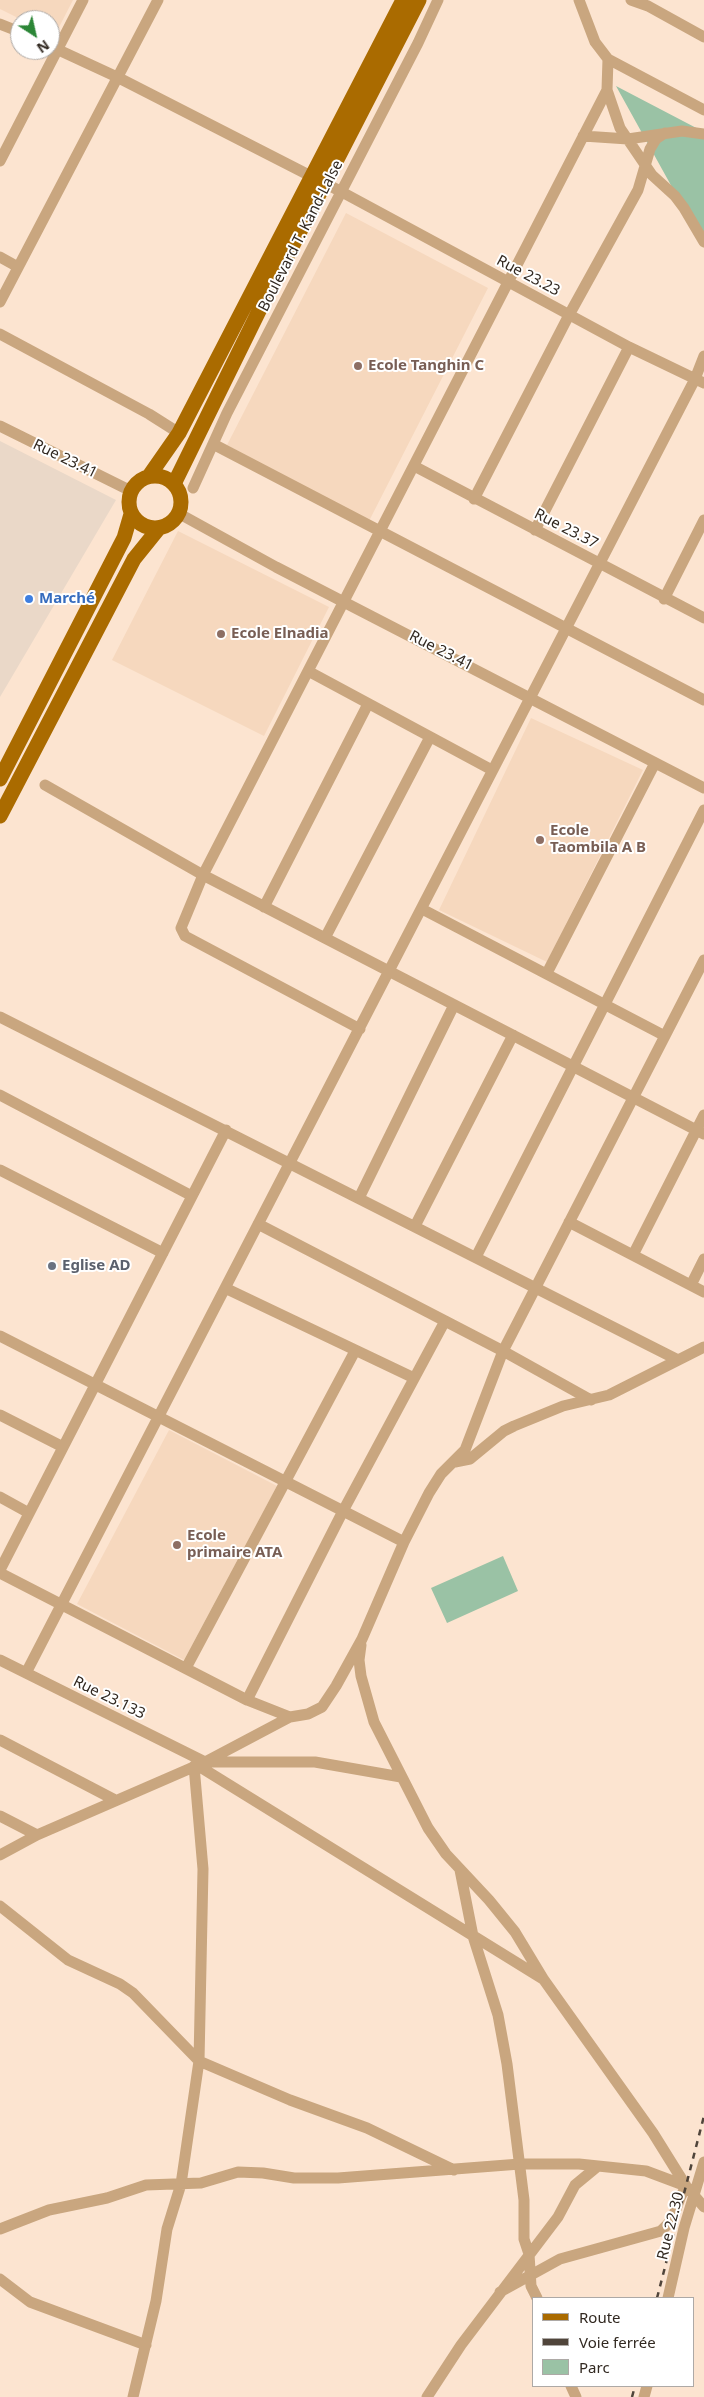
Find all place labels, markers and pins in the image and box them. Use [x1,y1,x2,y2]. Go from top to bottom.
place label: Ecole Tanghin C [368,357,484,375]
marker: Ecole Tanghin C [352,360,364,372]
place label: Marché [39,590,95,608]
marker: Marché [23,593,35,605]
place label: Ecole Elnadia [231,625,328,643]
marker: Ecole Elnadia [215,628,227,640]
place label: Ecole Taombila A B [550,822,646,857]
marker: Ecole Taombila A B [534,834,546,846]
place label: Eglise AD [62,1257,131,1275]
marker: Eglise AD [46,1260,58,1272]
place label: Ecole primaire ATA [187,1527,282,1562]
marker: Ecole primaire ATA [171,1539,183,1551]

